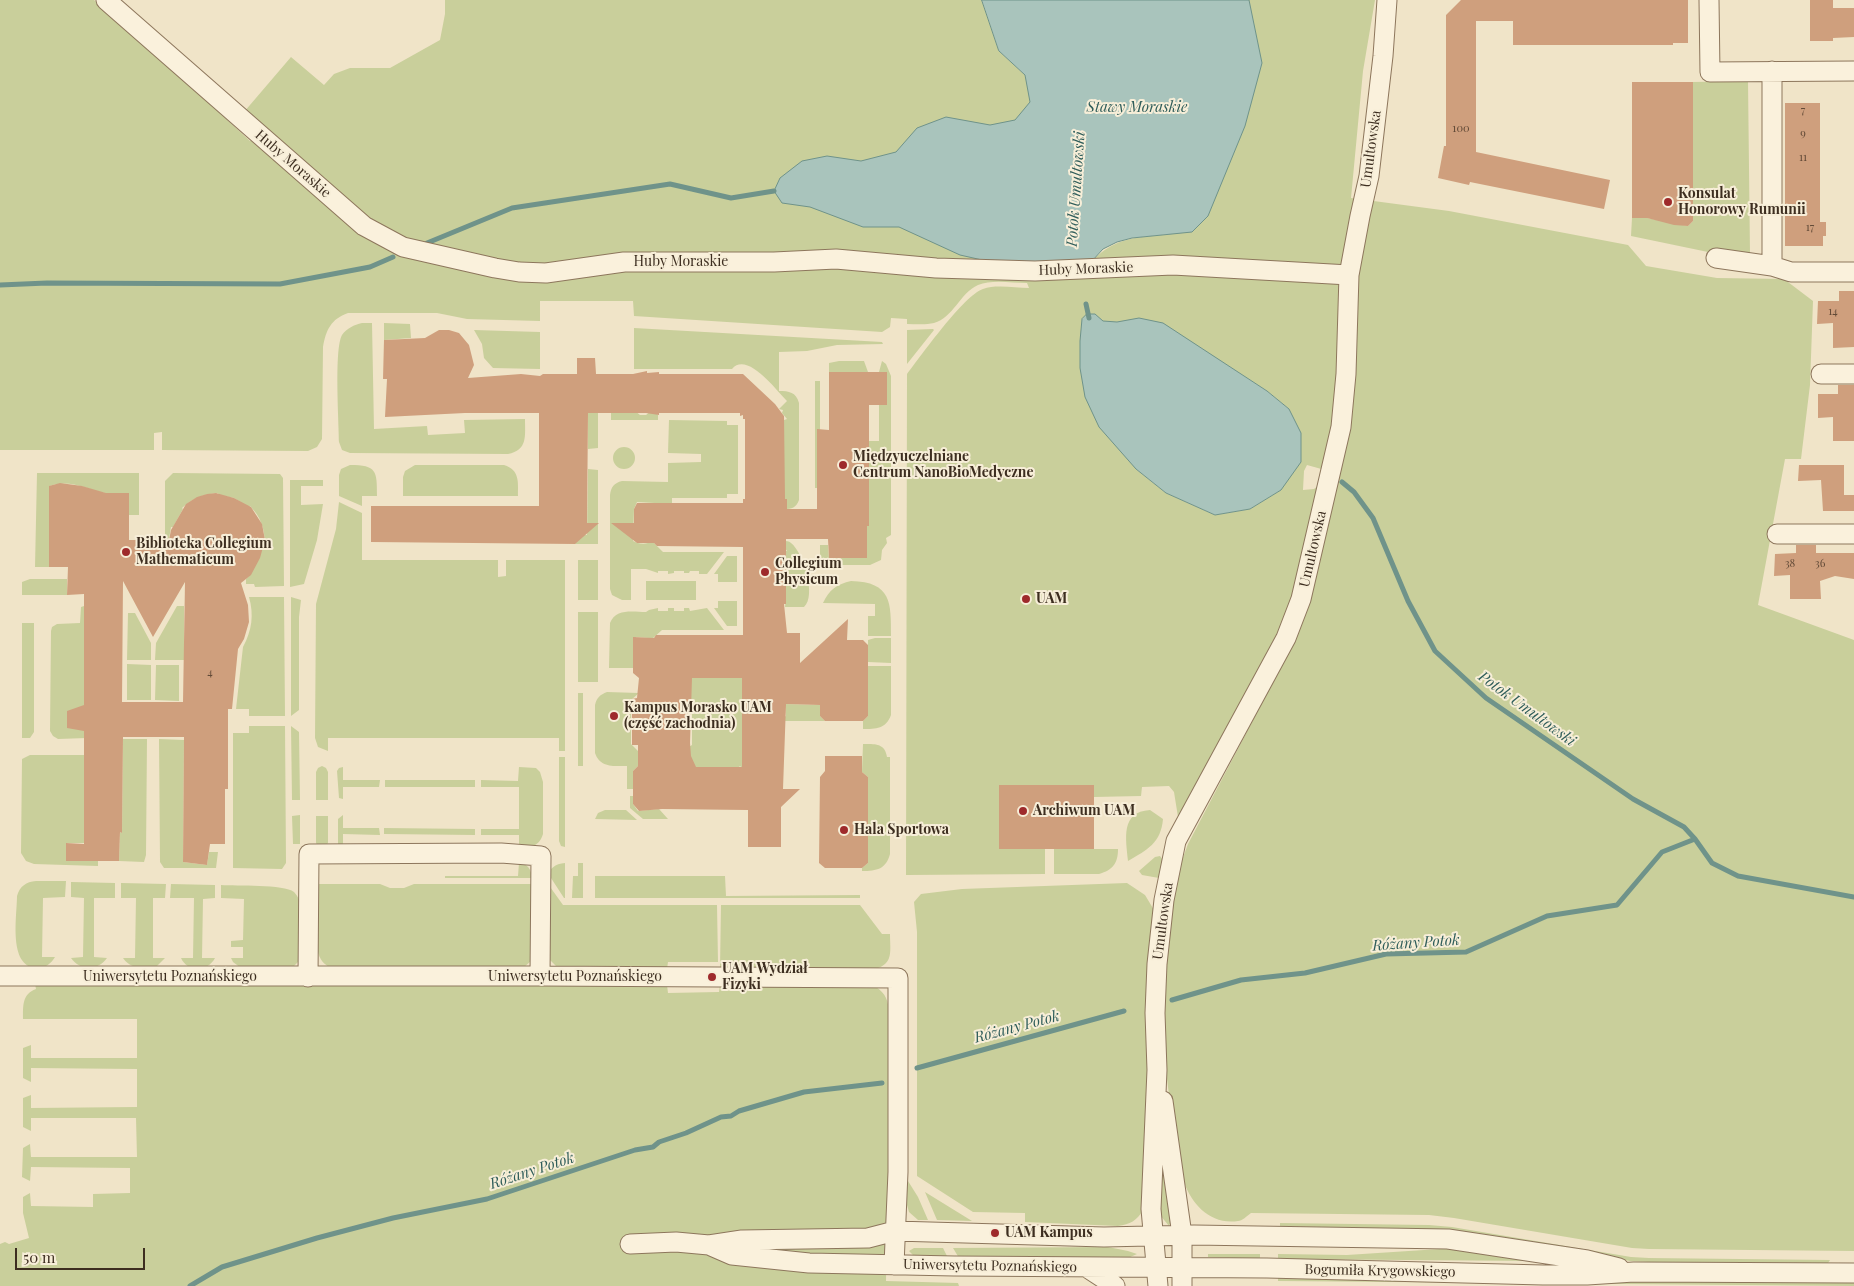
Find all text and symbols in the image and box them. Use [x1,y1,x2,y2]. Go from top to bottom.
water label: Stawy Moraskie [1087,98,1187,116]
house number: 7 [1801,104,1805,118]
street label: Umultowska [1357,109,1385,189]
house number: 100 [1452,122,1470,136]
street label: Huby Moraskie [252,127,334,201]
house number: 9 [1800,127,1806,141]
water label: Potok Umultowski [1063,131,1089,247]
house number: 11 [1799,151,1807,165]
place label: Konsulat Honorowy Rumunii [1678,186,1806,218]
marker: Konsulat Honorowy Rumunii [1662,196,1674,208]
house number: 17 [1806,221,1814,235]
street label: Huby Moraskie [634,254,728,270]
street label: Huby Moraskie [1038,259,1134,279]
house number: 14 [1828,305,1838,319]
place label: Międzyuczelniane Centrum NanoBioMedyczne [853,449,1033,482]
marker: Międzyuczelniane Centrum NanoBioMedyczne [837,459,849,471]
street label: Umultowska [1296,509,1330,589]
place label: Biblioteka Collegium Mathematicum [136,536,272,568]
marker: Biblioteka Collegium Mathematicum [120,546,132,558]
place label: Collegium Physicum [775,556,842,588]
house number: 38 [1785,557,1795,571]
house number: 36 [1815,557,1825,571]
marker: Collegium Physicum [759,566,771,578]
place label: UAM [1036,591,1067,607]
marker: UAM [1020,593,1032,605]
house number: 4 [207,666,213,680]
water label: Potok Umultowski [1475,668,1579,750]
place label: Kampus Morasko UAM (część zachodnia) [624,700,772,732]
marker: Kampus Morasko UAM (część zachodnia) [608,710,620,722]
place label: Archiwum UAM [1033,803,1135,819]
marker: Archiwum UAM [1017,805,1029,817]
place label: Hala Sportowa [854,822,949,838]
marker: Hala Sportowa [838,824,850,836]
street label: Umultowska [1149,881,1177,961]
water label: Różany Potok [1372,931,1460,955]
place label: UAM Wydział Fizyki [722,961,808,994]
street label: Uniwersytetu Poznańskiego [83,969,257,985]
street label: Uniwersytetu Poznańskiego [488,969,662,985]
marker: UAM Wydział Fizyki [706,971,718,983]
water label: Różany Potok [972,1007,1062,1047]
water label: Różany Potok [488,1149,576,1193]
place label: UAM Kampus [1005,1225,1093,1241]
marker: UAM Kampus [989,1227,1001,1239]
scale bar [18,1238,148,1270]
text: 50 m [23,1247,55,1267]
street label: Uniwersytetu Poznańskiego [903,1256,1077,1276]
street label: Bogumiła Krygowskiego [1304,1261,1456,1281]

